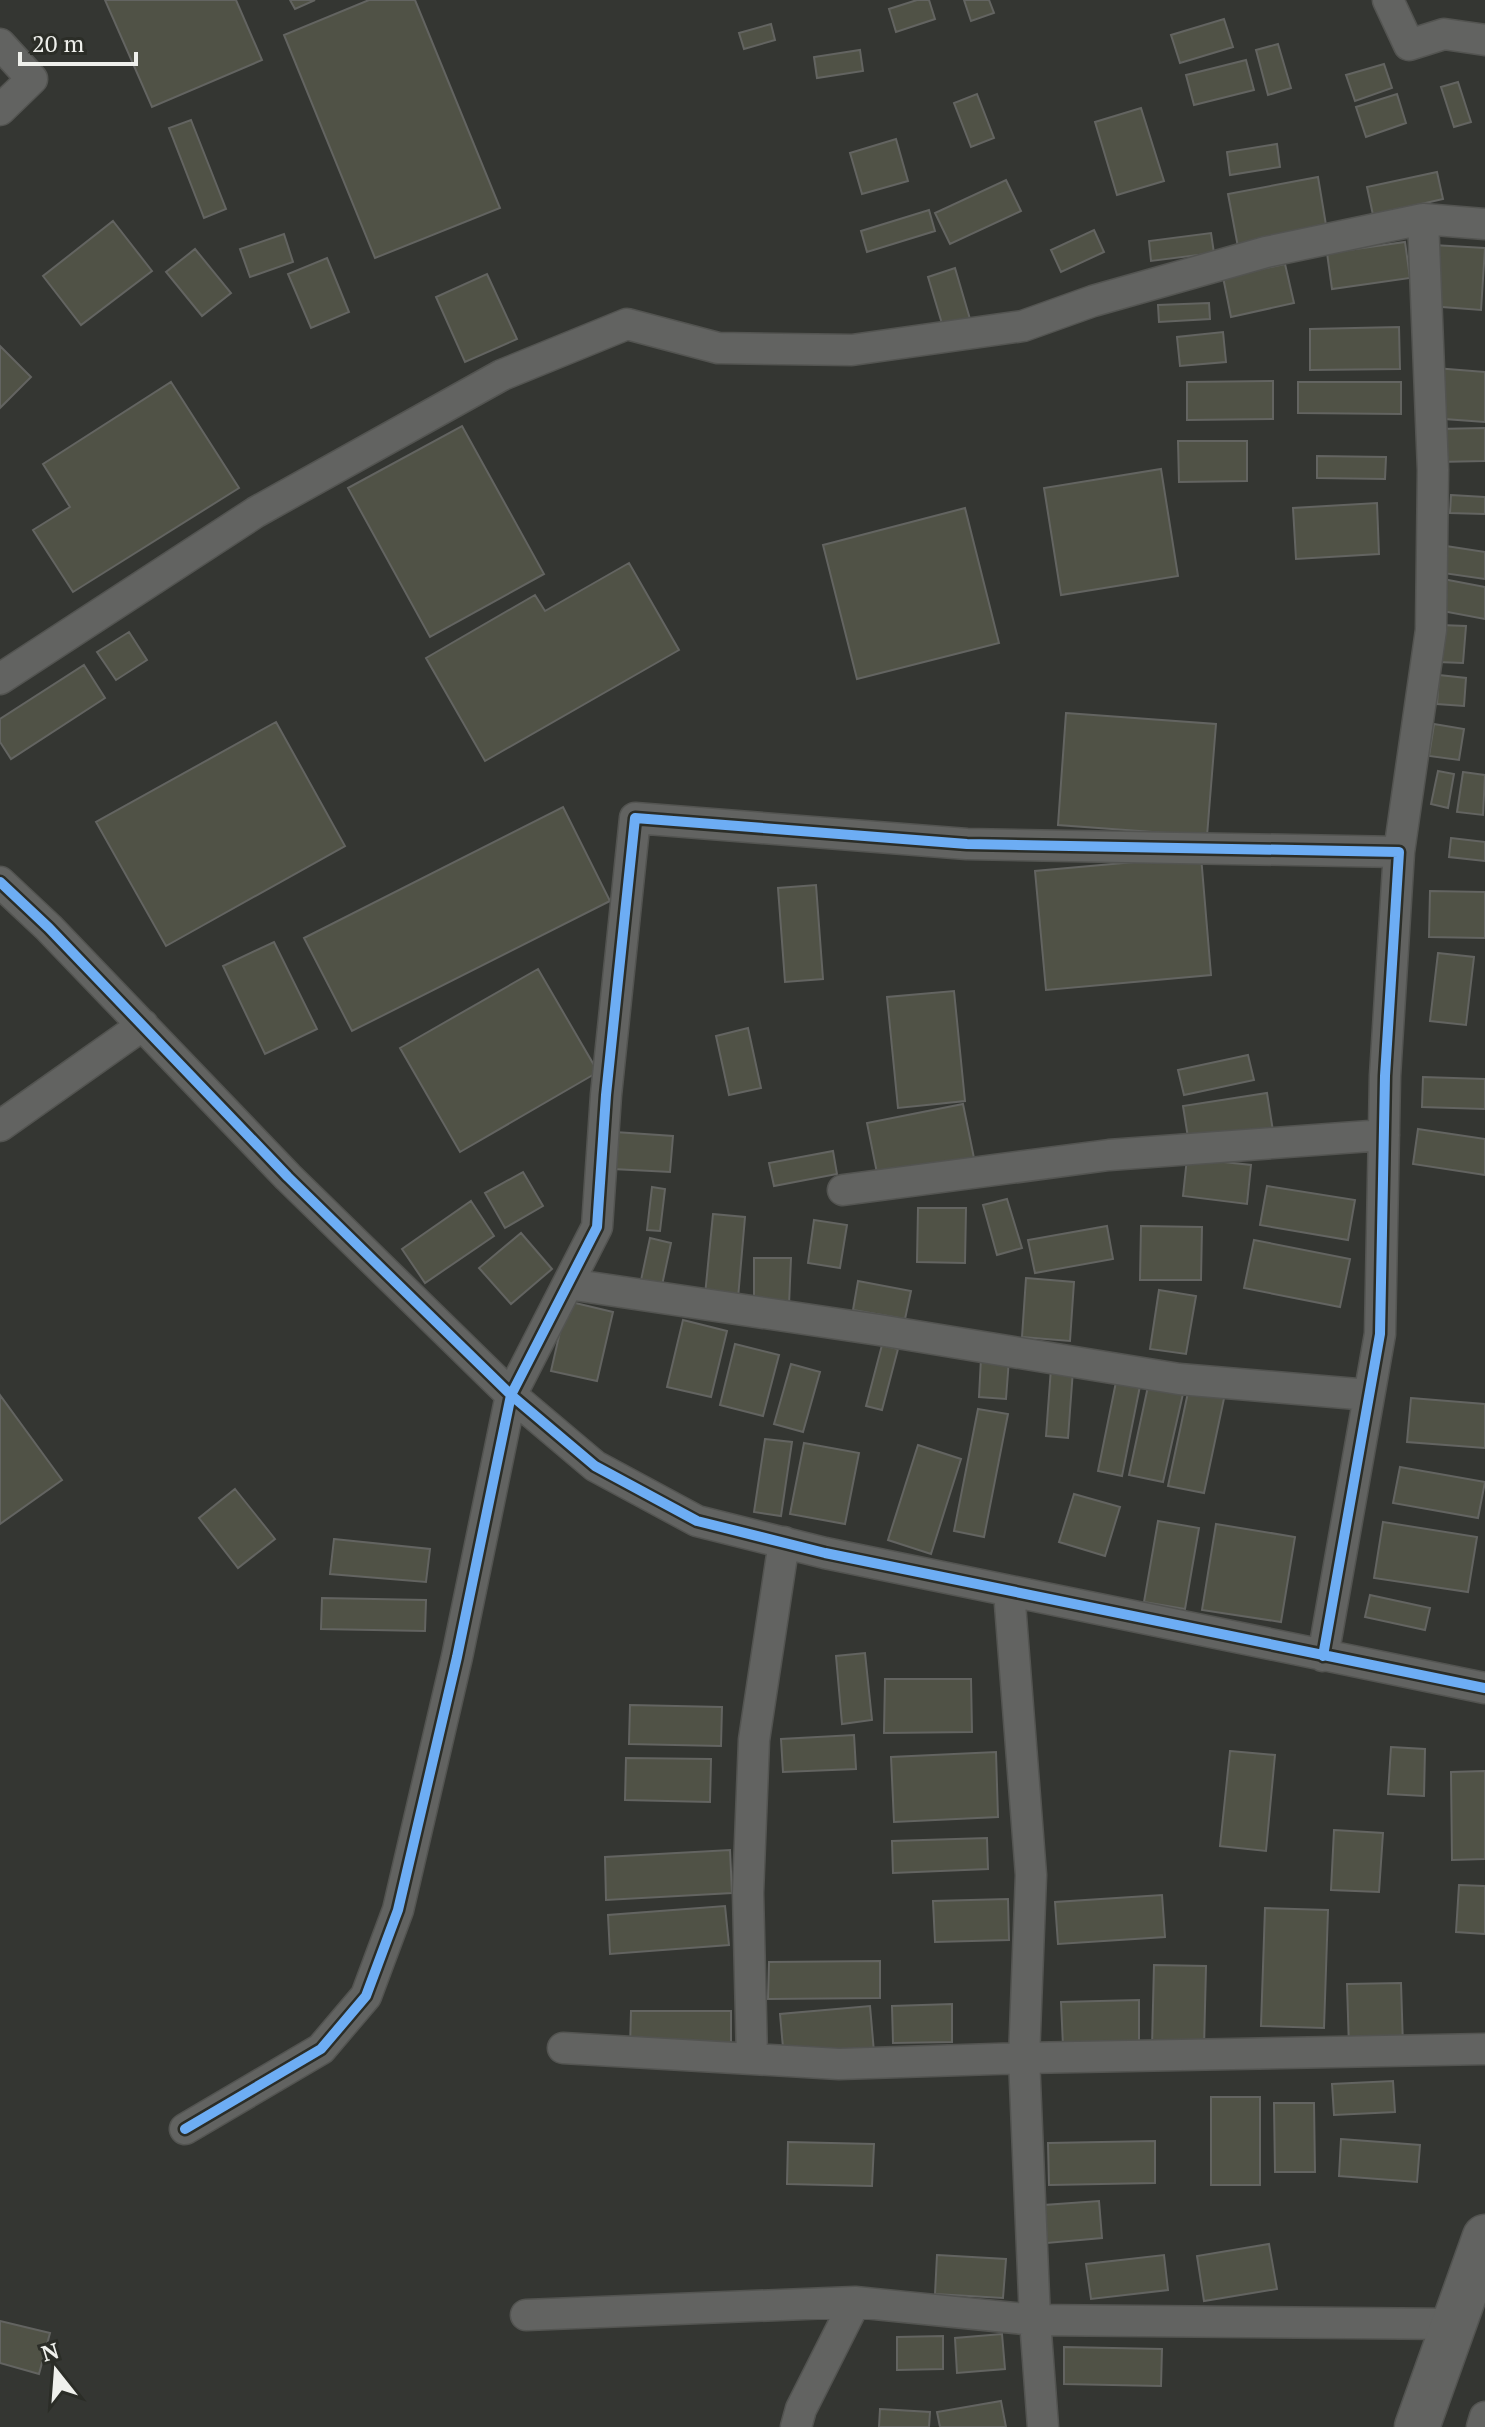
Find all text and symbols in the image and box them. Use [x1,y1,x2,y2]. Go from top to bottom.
scale bar [20,16,136,66]
text: 20 m [32,27,84,59]
north arrow [16,2331,96,2411]
text: N [38,2335,63,2368]

